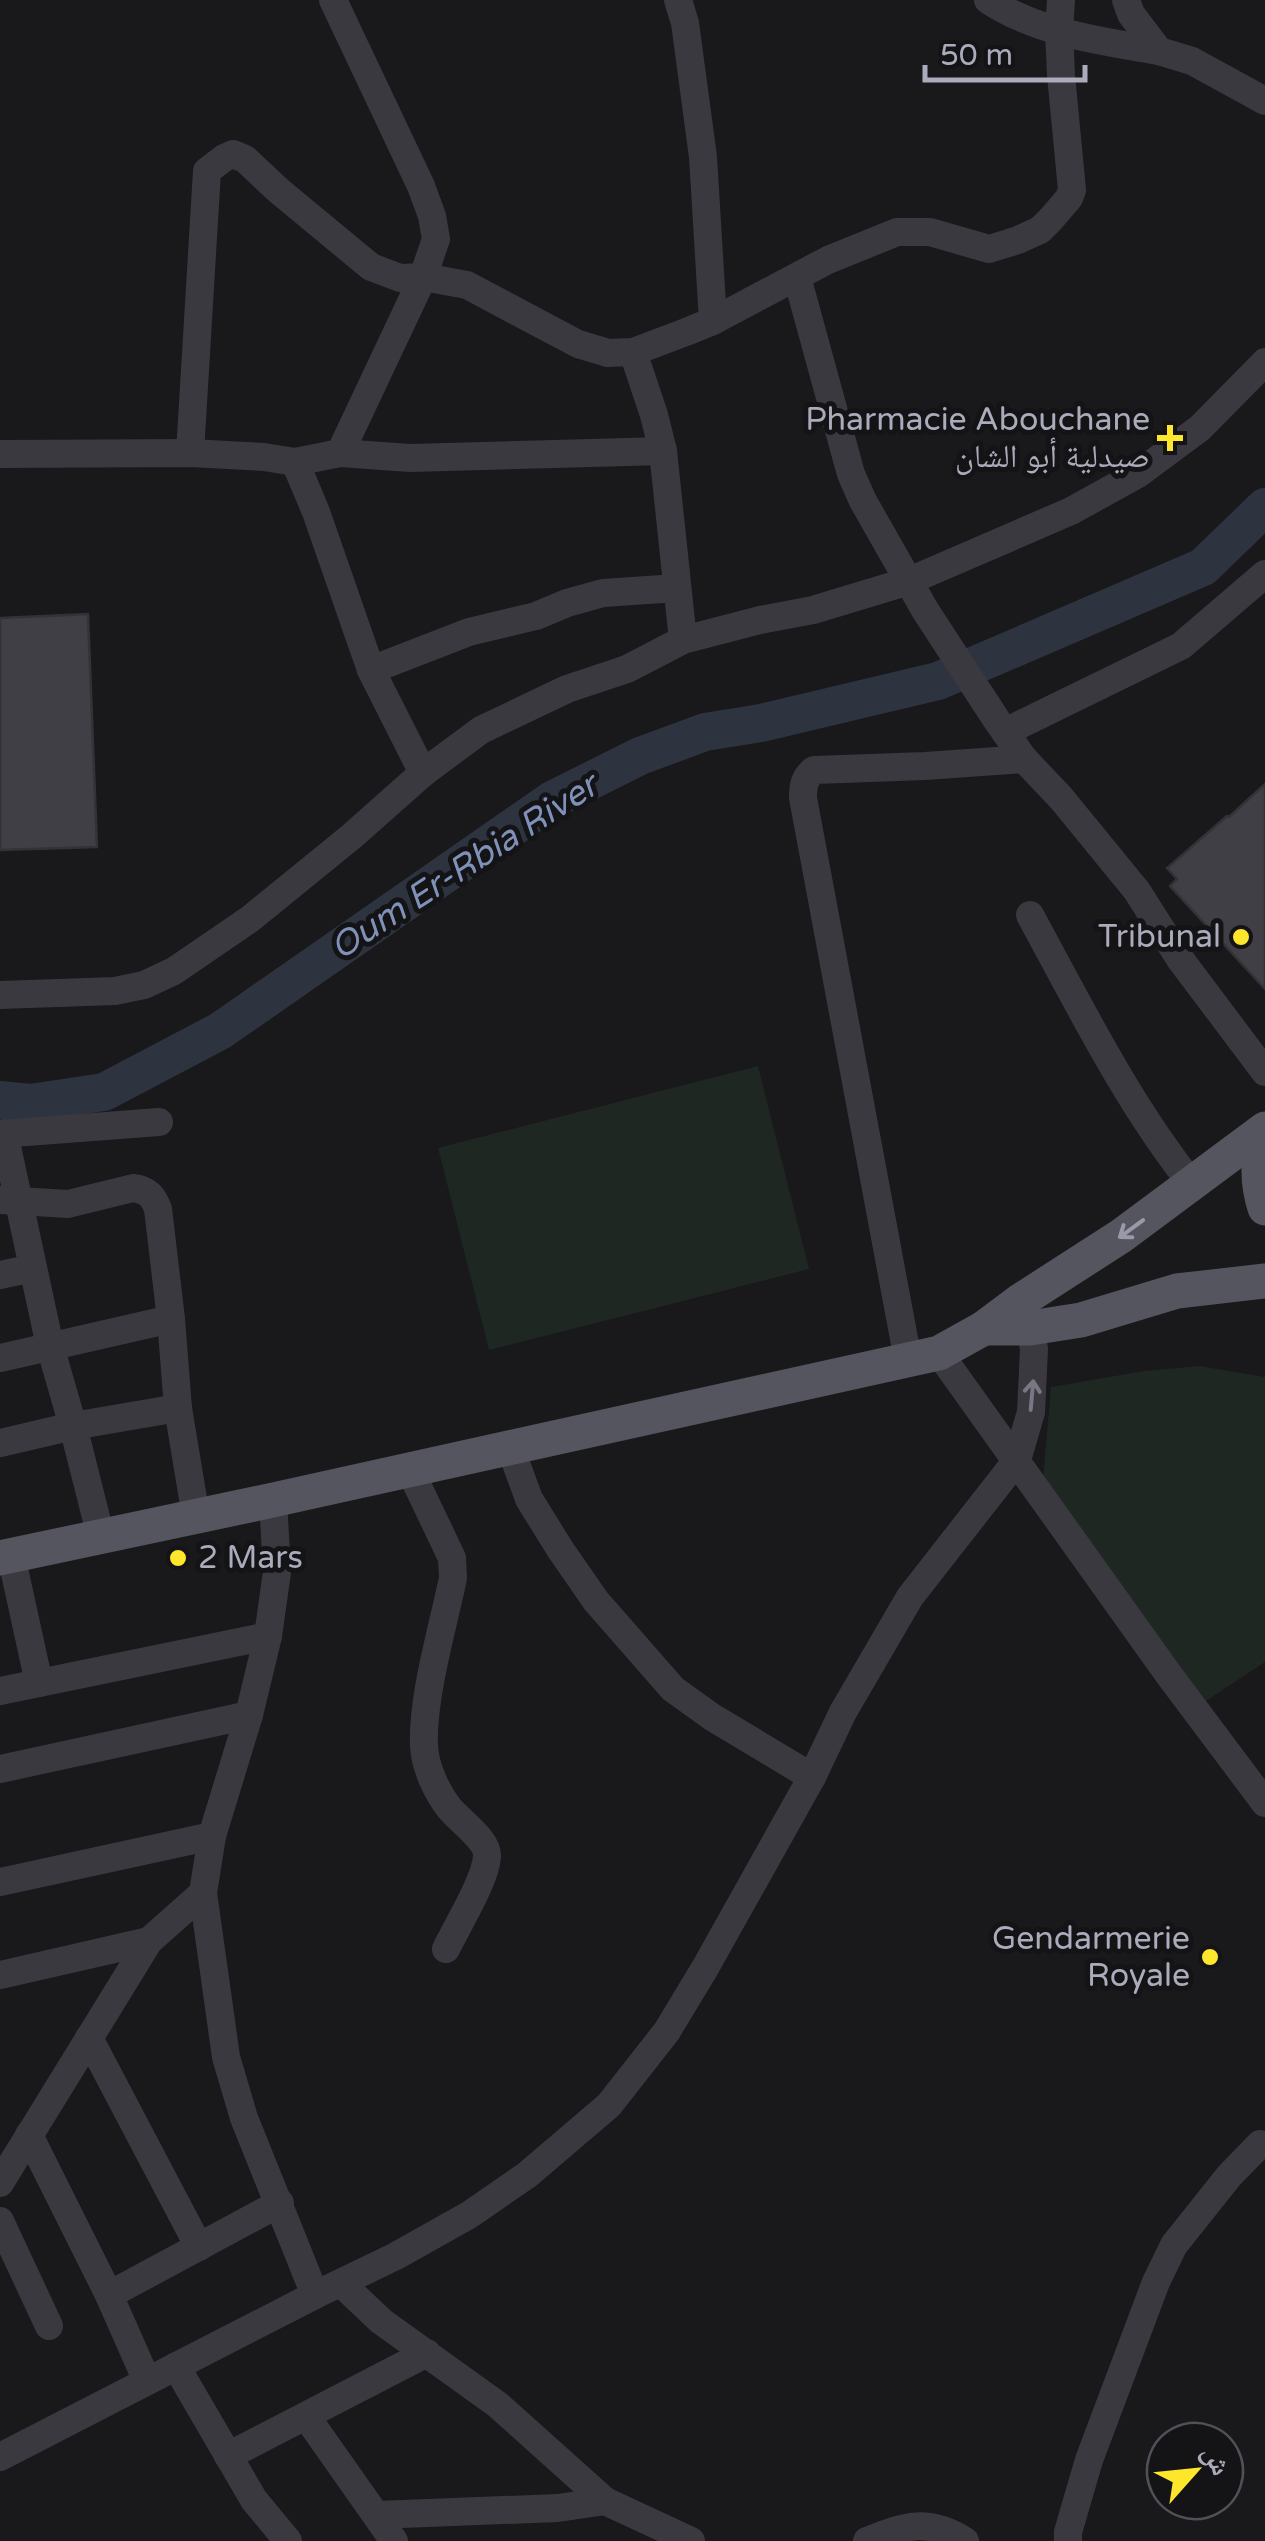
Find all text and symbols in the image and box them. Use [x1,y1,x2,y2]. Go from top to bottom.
scale bar [925,20,1085,82]
text: 50 m [940,37,1013,74]
place label: Pharmacie Abouchane صيدلية أبو الشان [805,401,1150,476]
marker: Pharmacie Abouchane صيدلية أبو الشان [1159,427,1181,449]
water label: Oum Er-Rbia River [323,762,609,969]
place label: Tribunal [1098,918,1221,956]
marker: Tribunal [1230,926,1252,948]
one-way arrow [1117,1218,1145,1239]
one-way arrow [1022,1379,1041,1412]
place label: 2 Mars [198,1539,303,1577]
marker: 2 Mars [167,1547,189,1569]
place label: Gendarmerie Royale [992,1920,1190,1995]
marker: Gendarmerie Royale [1199,1946,1221,1968]
north arrow [1145,2421,1245,2521]
text: ش [1194,2439,1238,2481]

